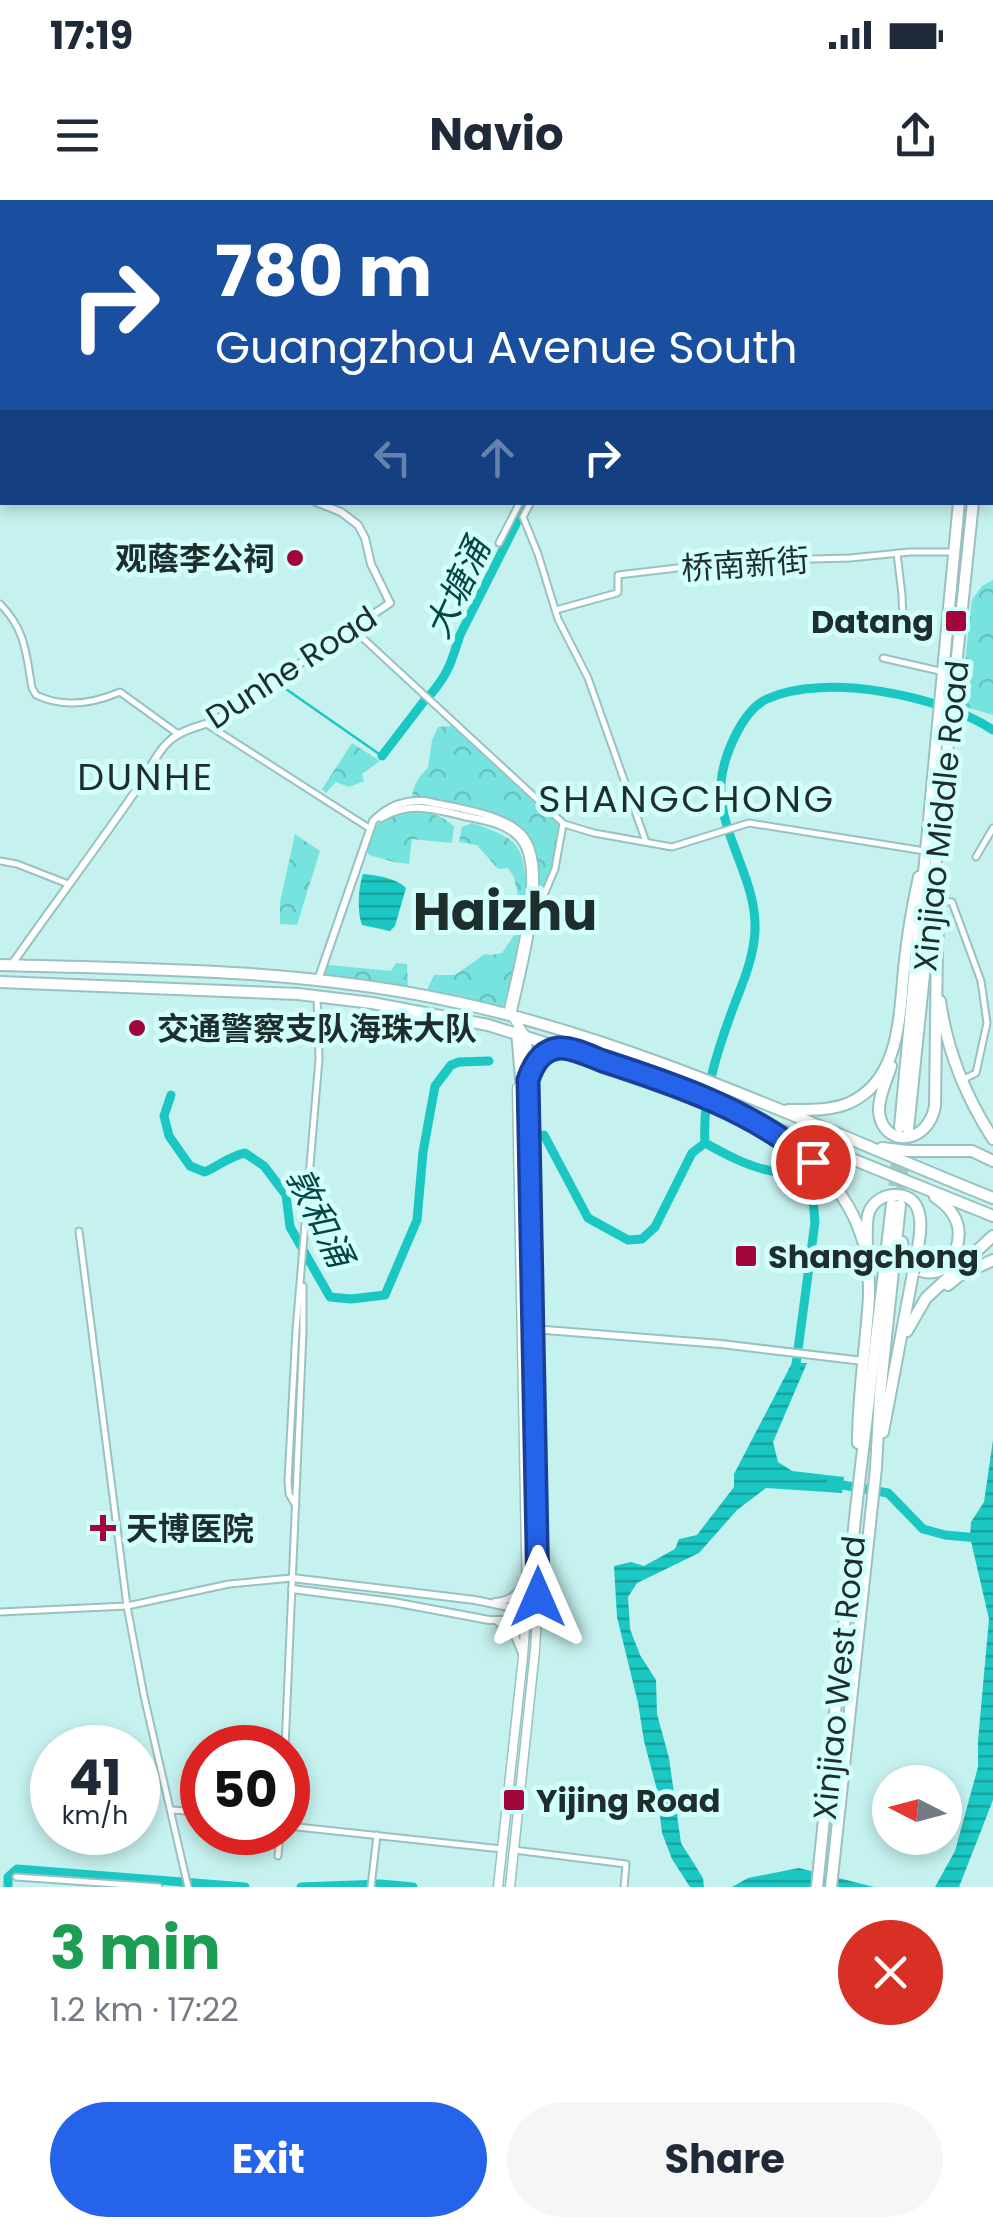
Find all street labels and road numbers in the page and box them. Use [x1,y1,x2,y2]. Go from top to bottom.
street label: 桥南新街 [680,537,810,591]
street label: Dunhe Road [197,595,385,739]
street label: Xinjiao Middle Road [902,658,980,974]
street label: Xinjiao West Road [802,1534,876,1822]

